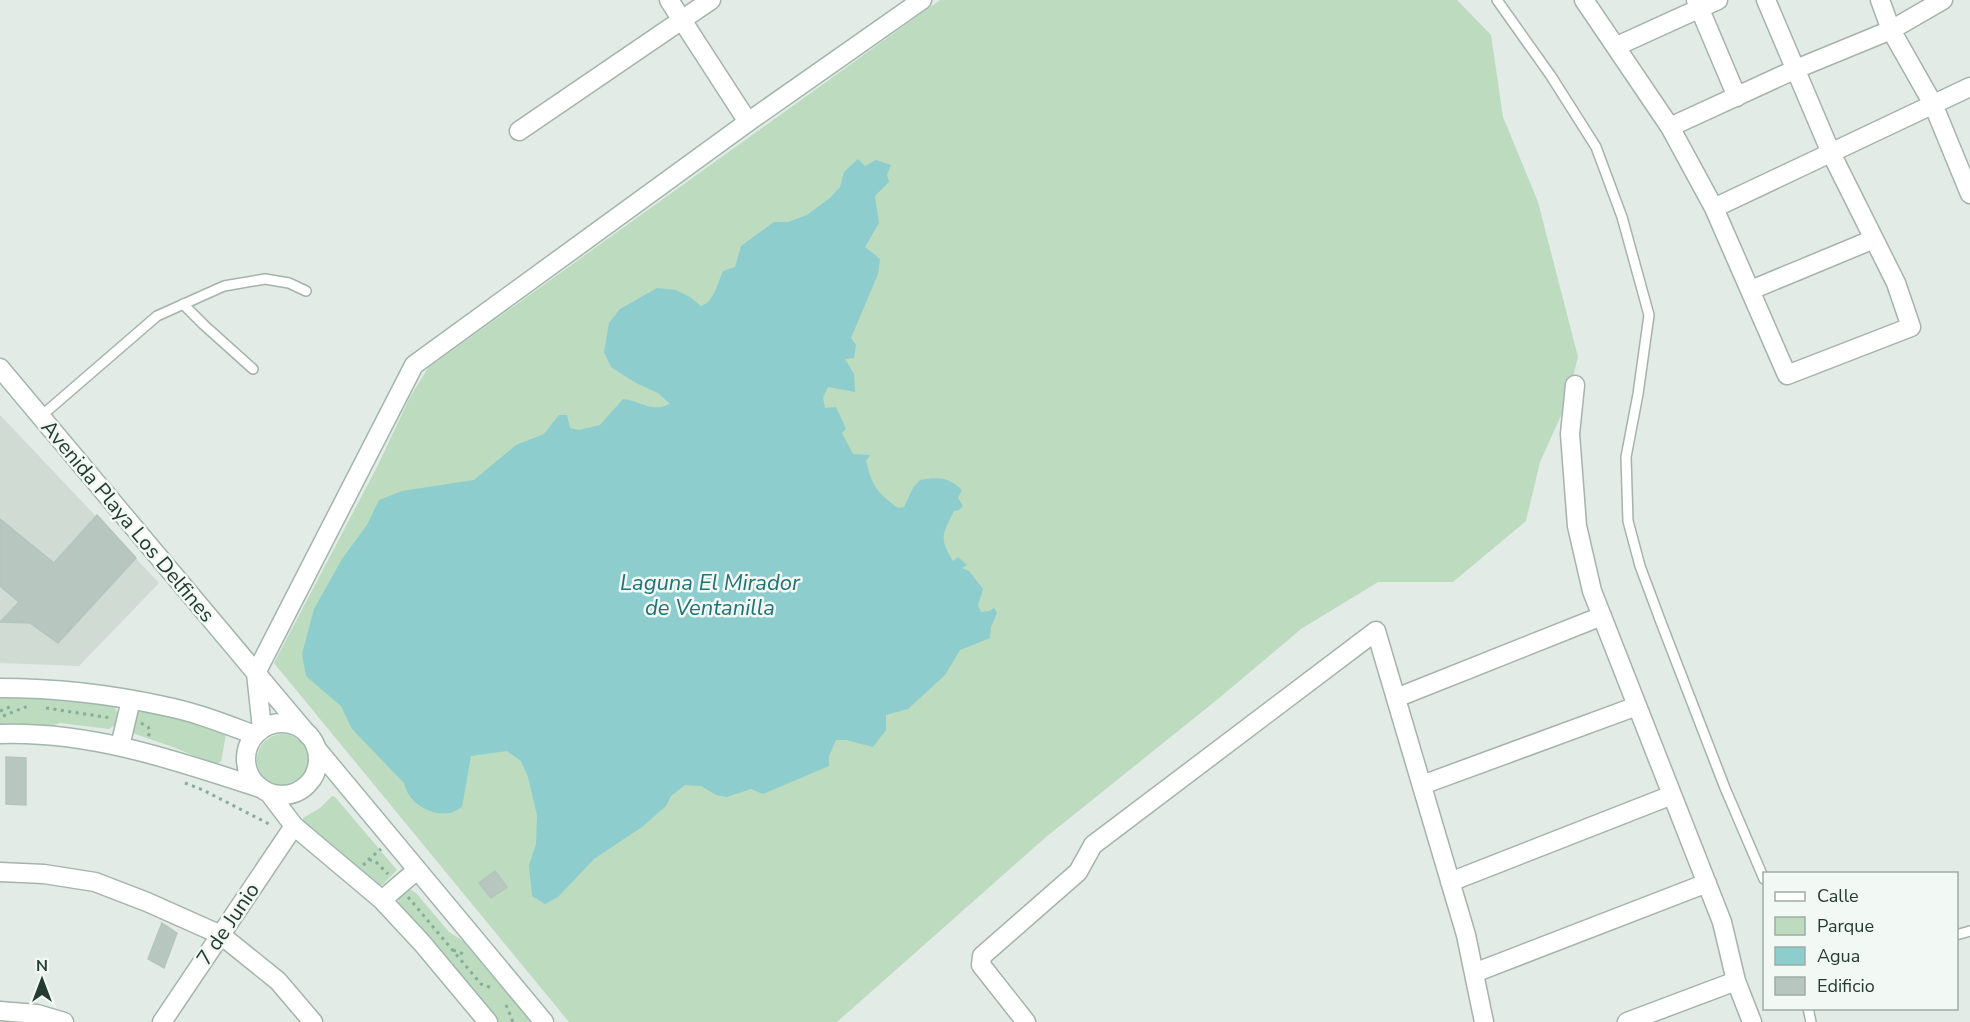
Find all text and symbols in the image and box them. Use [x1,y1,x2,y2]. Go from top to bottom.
street label: Avenida Playa Los Delfines [35,414,221,628]
water label: Laguna El Mirador de Ventanilla [620,568,801,623]
legend [1763,872,1958,1010]
street label: 7 de Junio [190,877,266,971]
text: Calle [1817,884,1859,908]
text: Parque [1817,914,1874,938]
text: Agua [1817,944,1860,968]
north arrow [12,950,72,1010]
text: N [36,955,48,977]
text: Edificio [1817,974,1875,998]

